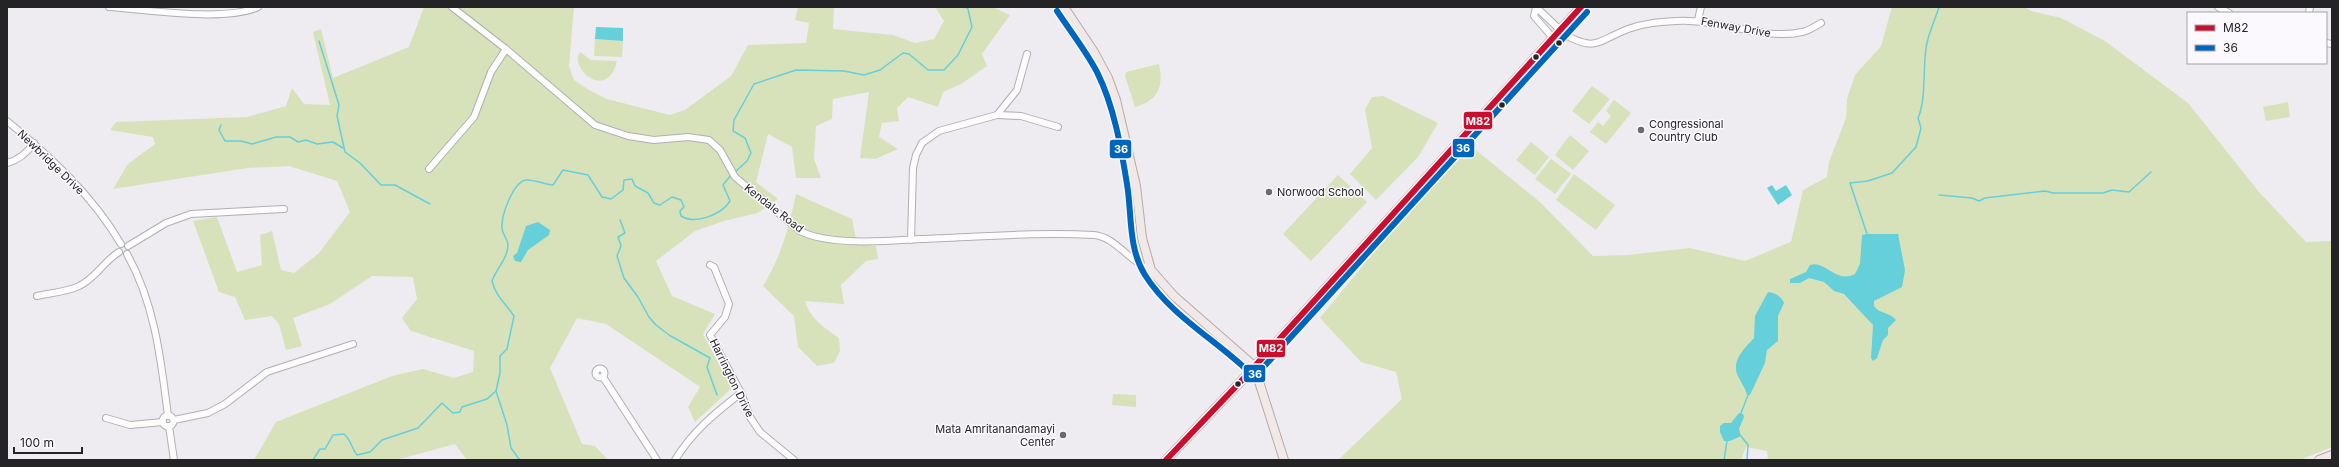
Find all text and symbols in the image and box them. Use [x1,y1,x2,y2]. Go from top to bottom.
legend [2187,12,2327,64]
street label: Fenway Drive [1700,14,1772,40]
text: M82 [2223,20,2249,35]
unlabelled marker [1554,38,1564,48]
text: 36 [2223,40,2238,55]
unlabelled marker [1531,52,1541,62]
unlabelled marker [1497,100,1507,110]
line badge: M82 [1463,111,1493,130]
text: M82 [1466,114,1490,128]
place label: Congressional Country Club [1649,117,1723,144]
marker: Congressional Country Club [1636,125,1646,135]
street label: Newbridge Drive [15,127,87,197]
line badge: 36 [1452,138,1475,158]
line badge: 36 [1109,139,1132,159]
text: 36 [1456,141,1470,155]
text: 36 [1114,142,1128,156]
street label: Kendale Road [742,180,806,236]
place label: Norwood School [1277,185,1364,199]
marker: Norwood School [1264,187,1274,197]
street label: Harrington Drive [707,336,757,420]
line badge: M82 [1256,339,1286,358]
text: M82 [1259,341,1283,355]
line badge: 36 [1243,364,1266,383]
text: 36 [1248,367,1262,381]
unlabelled marker [1233,379,1243,389]
place label: Mata Amritanandamayi Center [935,422,1055,449]
scale bar [14,429,82,455]
marker: Mata Amritanandamayi Center [1058,430,1068,440]
text: 100 m [20,435,54,450]

